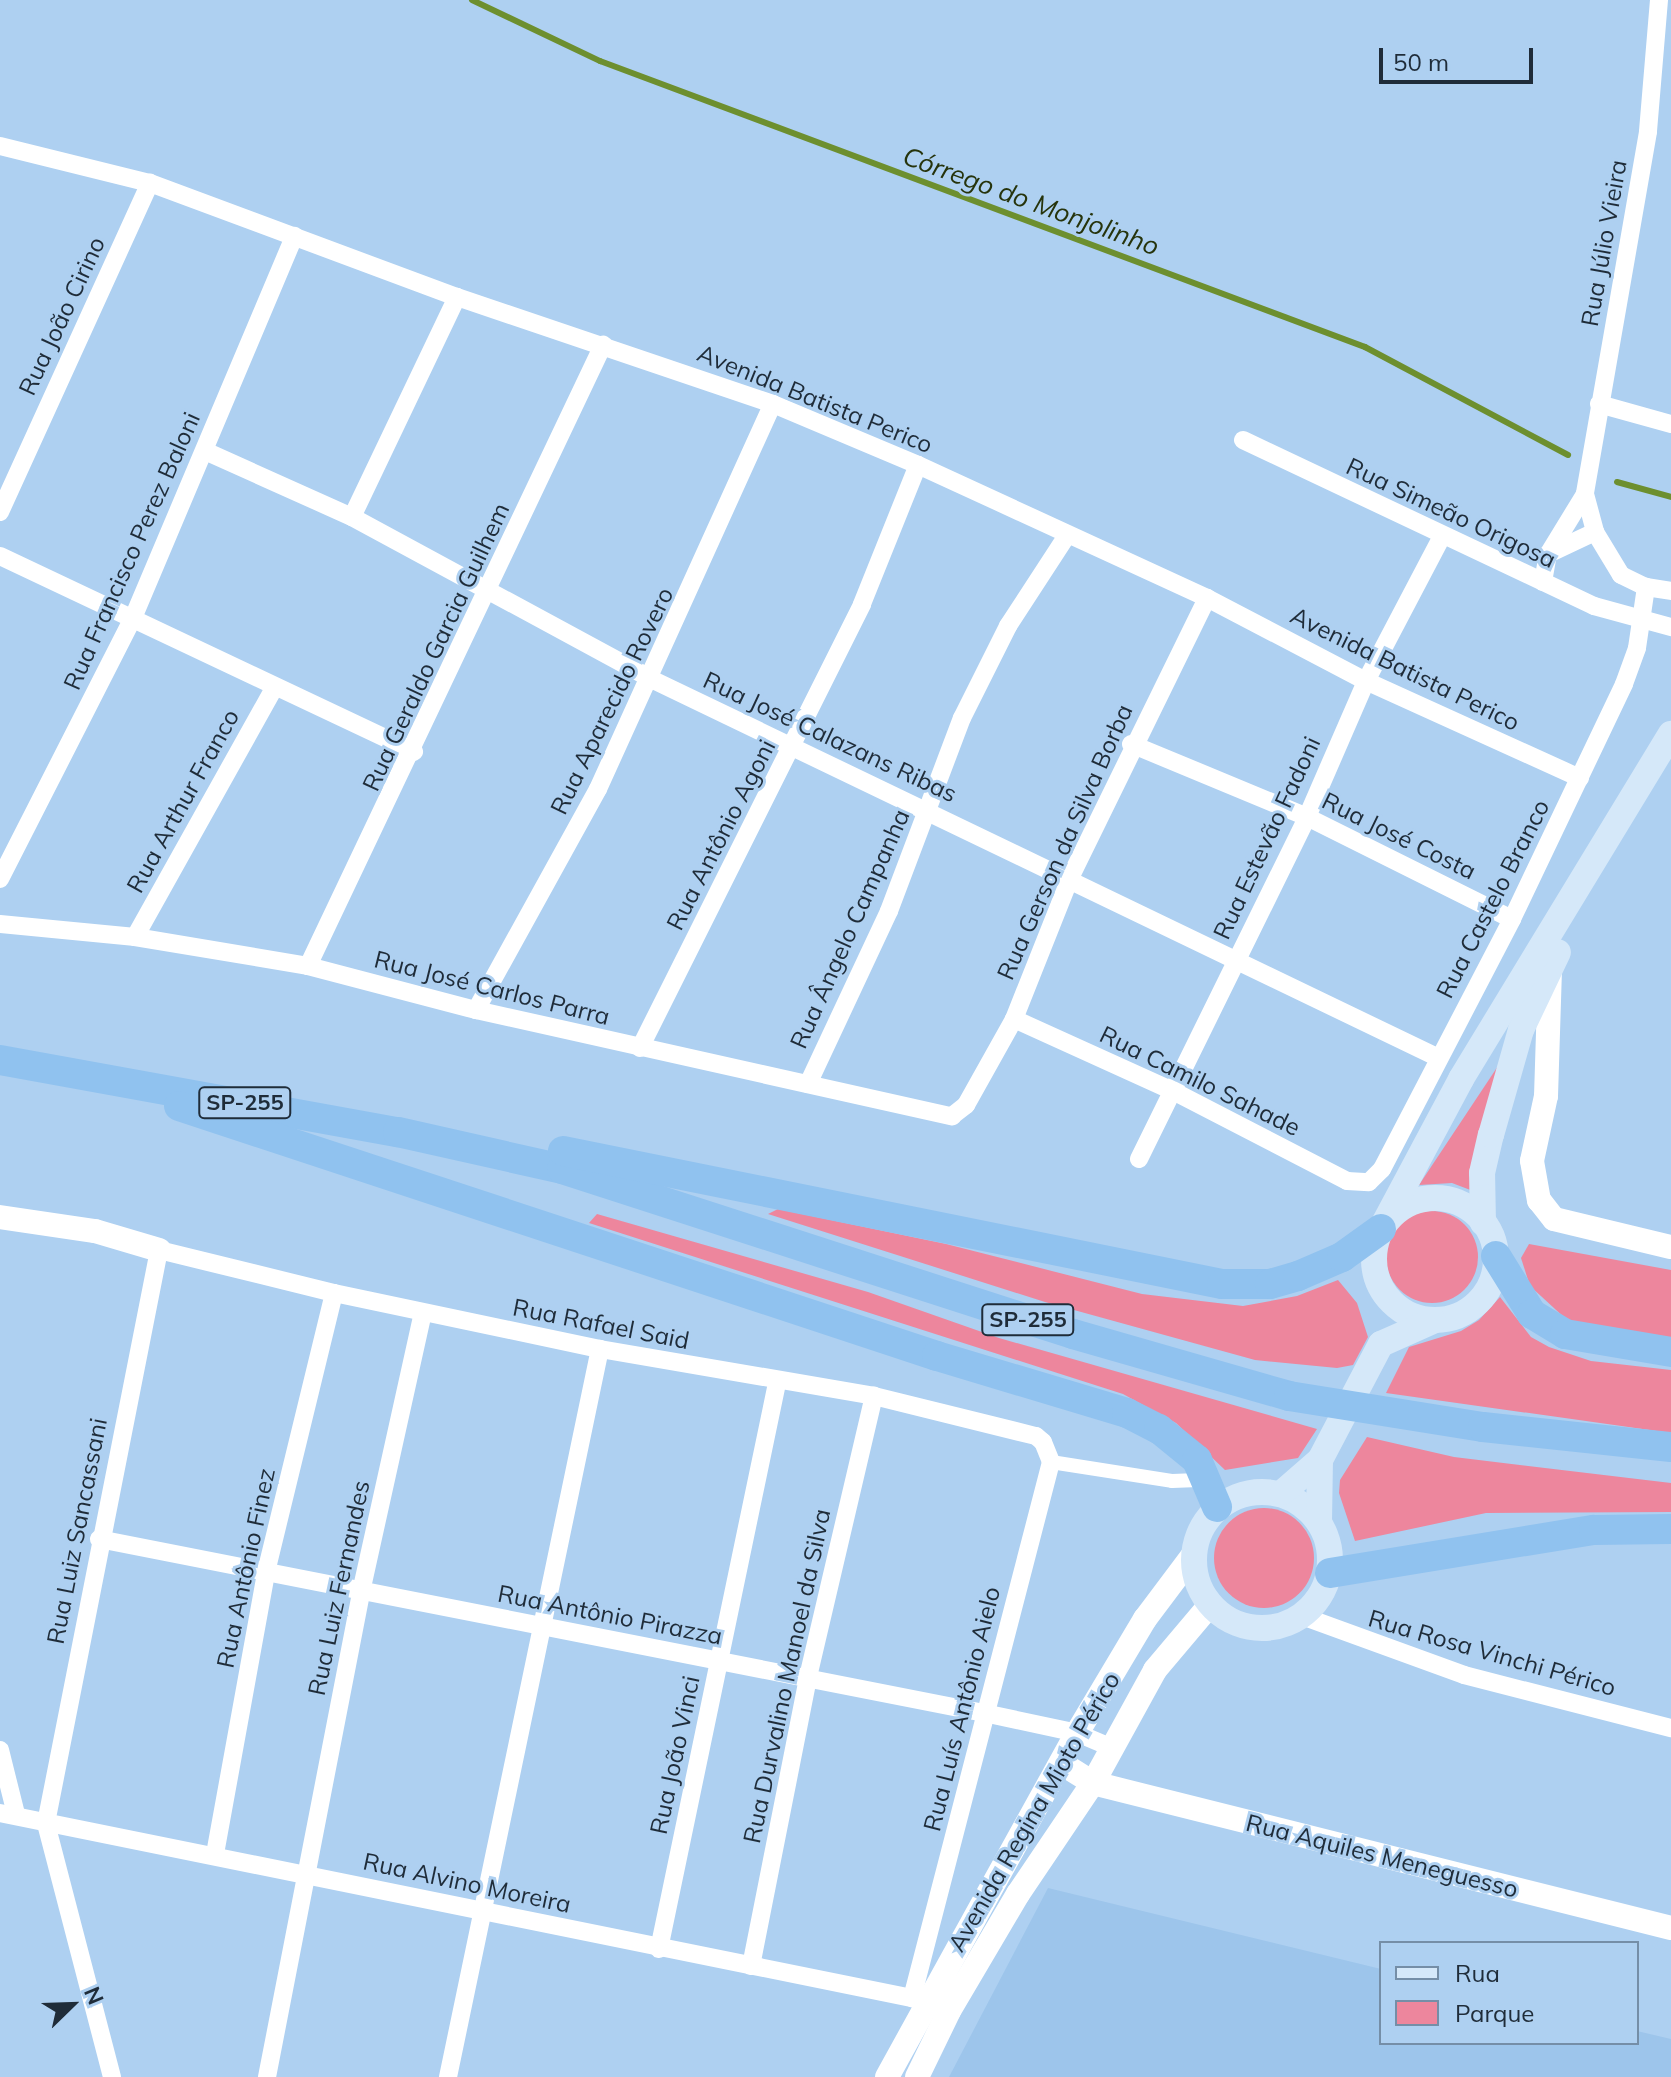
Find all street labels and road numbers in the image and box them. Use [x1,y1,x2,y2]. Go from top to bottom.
street label: Rua Júlio Vieira [1575,158,1633,328]
street label: Rua João Cirino [13,232,111,400]
street label: Avenida Batista Perico [693,339,937,459]
street label: Rua Francisco Perez Baloni [58,408,206,694]
street label: Rua Simeão Origosa [1342,452,1560,574]
street label: Rua Geraldo Garcia Guilhem [356,498,516,796]
street label: Rua Aparecido Rovero [545,583,679,819]
street label: Avenida Batista Perico [1286,601,1524,737]
street label: Rua José Calazans Ribas [699,666,961,808]
street label: Rua Gerson da Silva Borba [991,700,1139,984]
street label: Rua Arthur Franco [121,704,245,898]
street label: Rua Estevão Fadoni [1207,732,1327,944]
street label: Rua Antônio Agoni [660,735,782,935]
street label: Rua José Costa [1317,786,1481,886]
street label: Rua Castelo Branco [1430,795,1556,1003]
street label: Rua Ângelo Campanha [784,805,916,1053]
street label: Rua José Carlos Parra [371,945,613,1031]
street label: Rua Camilo Sahade [1095,1020,1305,1142]
road number: SP-255 [197,1085,293,1121]
street label: Rua Rafael Said [510,1293,692,1355]
road number: SP-255 [980,1302,1076,1338]
street label: Rua Luiz Sancassani [41,1415,113,1647]
street label: Rua Antônio Finez [211,1466,281,1670]
street label: Rua Luiz Fernandes [302,1478,376,1698]
street label: Rua Durvalino Manoel da Silva [737,1506,837,1846]
street label: Rua Antônio Pirazza [495,1579,725,1651]
street label: Rua Luís Antônio Aielo [918,1584,1006,1834]
street label: Rua Rosa Vinchi Périco [1365,1604,1619,1702]
street label: Avenida Regina Mioto Périco [942,1667,1126,1957]
street label: Rua João Vinci [644,1673,706,1837]
street label: Rua Aquiles Meneguesso [1243,1808,1521,1904]
street label: Rua Alvino Moreira [361,1847,573,1919]

